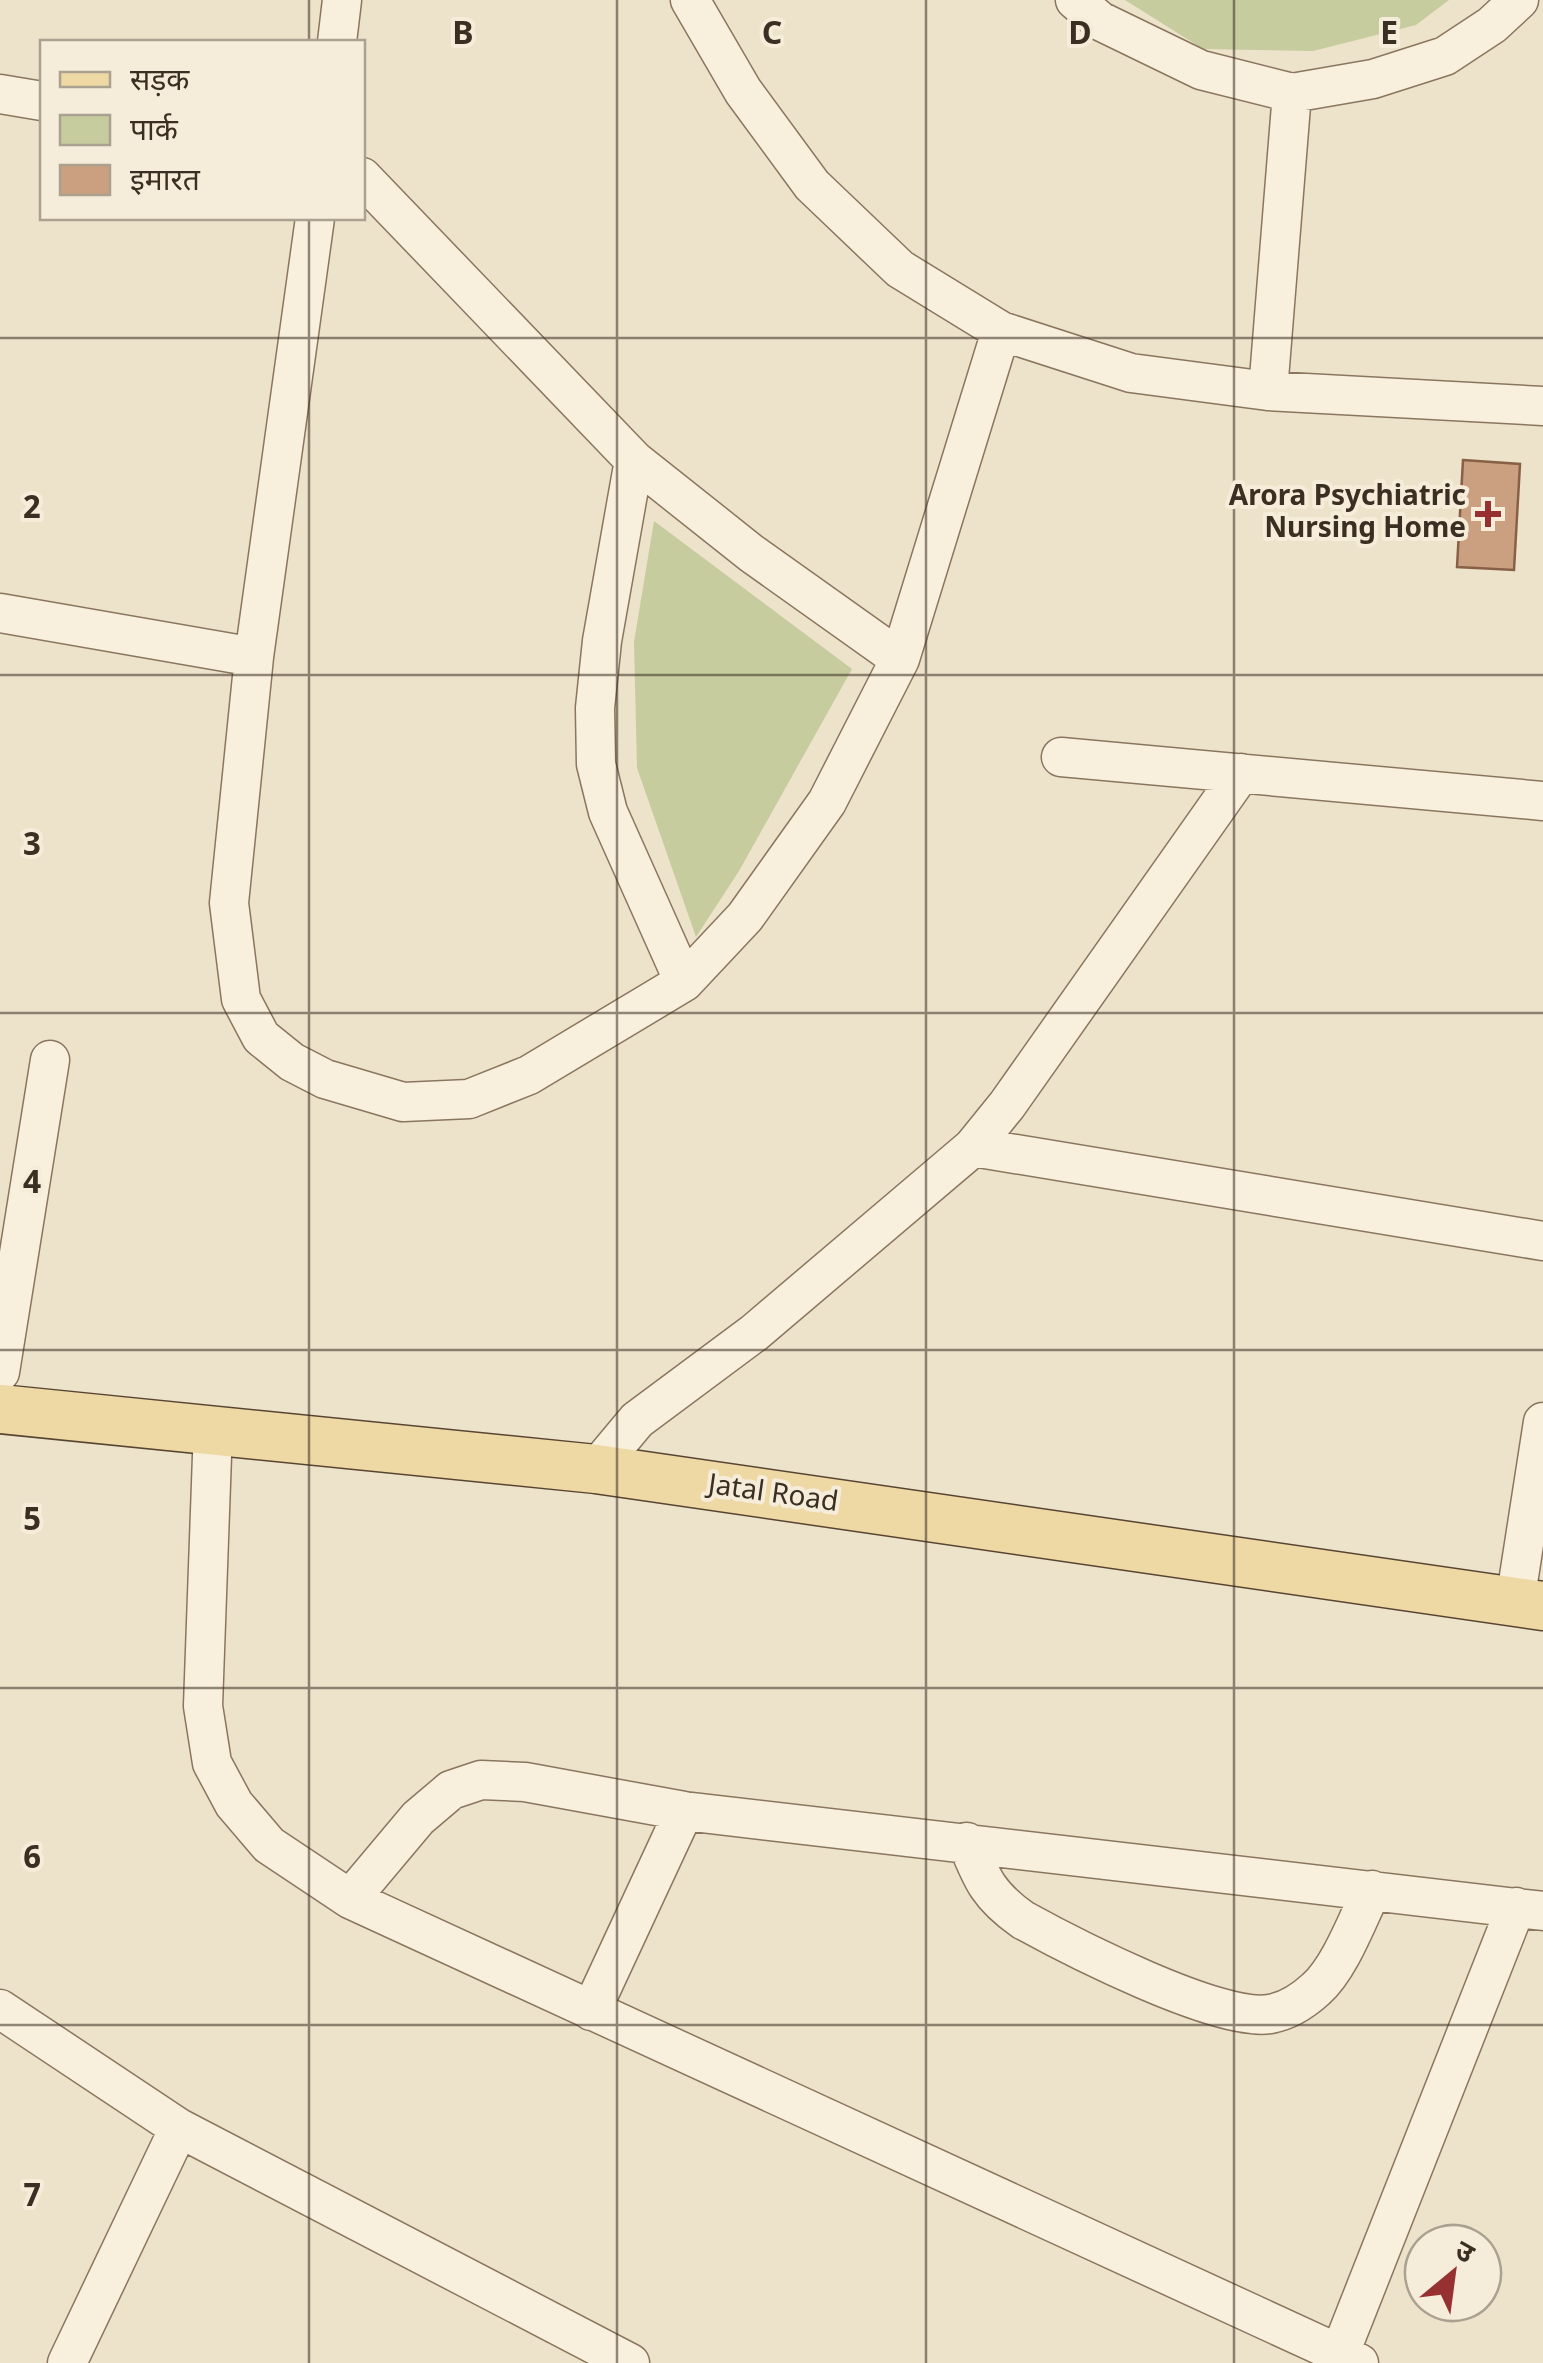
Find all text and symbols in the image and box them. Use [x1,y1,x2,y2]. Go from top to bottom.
text: B [452,15,474,57]
text: C [762,15,782,57]
text: D [1068,15,1092,57]
text: E [1380,15,1398,57]
legend [40,40,365,220]
text: सड़क [130,63,190,102]
text: पार्क [130,113,179,152]
text: इमारत [130,163,201,202]
place label: Arora Psychiatric Nursing Home [1229,480,1466,548]
text: 2 [23,489,41,531]
marker: Arora Psychiatric Nursing Home [1475,501,1501,527]
text: 3 [23,826,41,868]
text: 4 [23,1164,41,1206]
street label: Jatal Road [703,1468,840,1522]
text: 5 [23,1501,41,1543]
text: 6 [23,1839,41,1881]
text: 7 [23,2177,41,2219]
north arrow [1403,2223,1503,2323]
text: उ [1448,2234,1480,2274]

